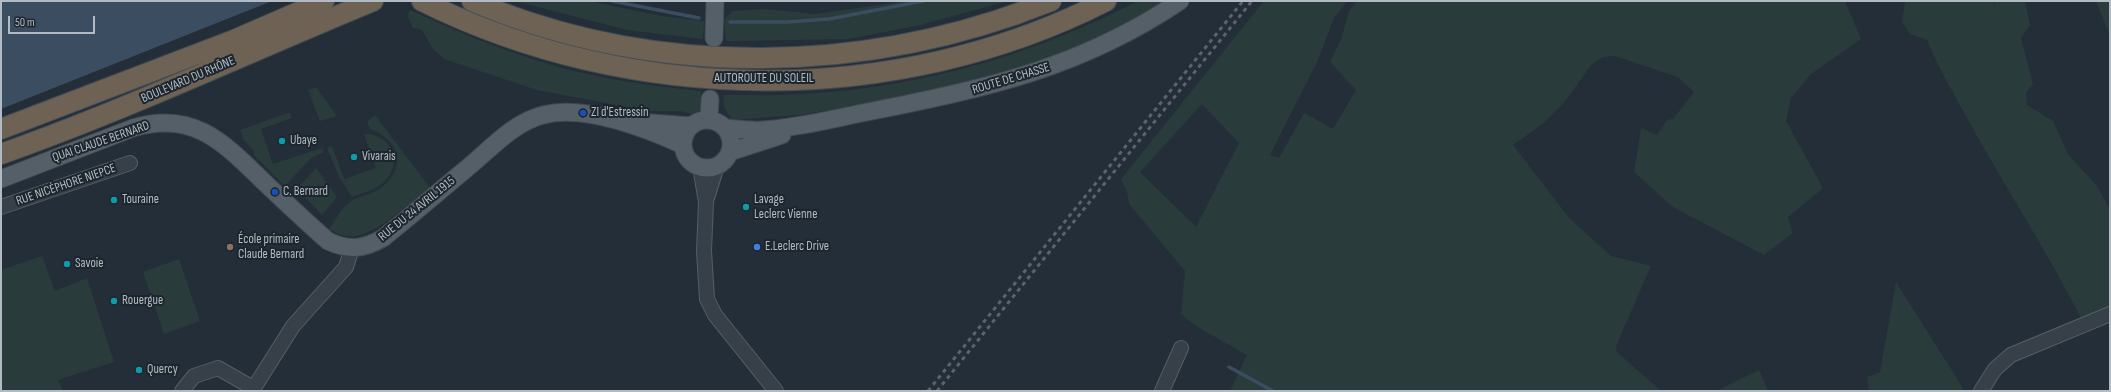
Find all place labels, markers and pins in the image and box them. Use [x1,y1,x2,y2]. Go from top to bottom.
place label: ZI d'Estressin [591,105,648,121]
marker: ZI d'Estressin [578,108,588,118]
place label: Ubaye [290,133,317,149]
marker: Ubaye [277,136,287,146]
place label: Vivarais [362,149,396,165]
marker: Vivarais [349,152,359,162]
place label: C. Bernard [283,184,328,200]
marker: C. Bernard [270,187,280,197]
place label: Touraine [122,192,159,208]
place label: Lavage Leclerc Vienne [754,192,817,223]
marker: Touraine [109,195,119,205]
marker: Lavage Leclerc Vienne [741,202,751,212]
place label: École primaire Claude Bernard [238,232,304,263]
place label: E.Leclerc Drive [765,239,829,255]
marker: École primaire Claude Bernard [225,242,235,252]
marker: E.Leclerc Drive [752,242,762,252]
place label: Savoie [75,256,103,272]
marker: Savoie [62,259,72,269]
place label: Rouergue [122,293,163,309]
marker: Rouergue [109,296,119,306]
place label: Quercy [147,362,178,378]
marker: Quercy [134,365,144,375]

